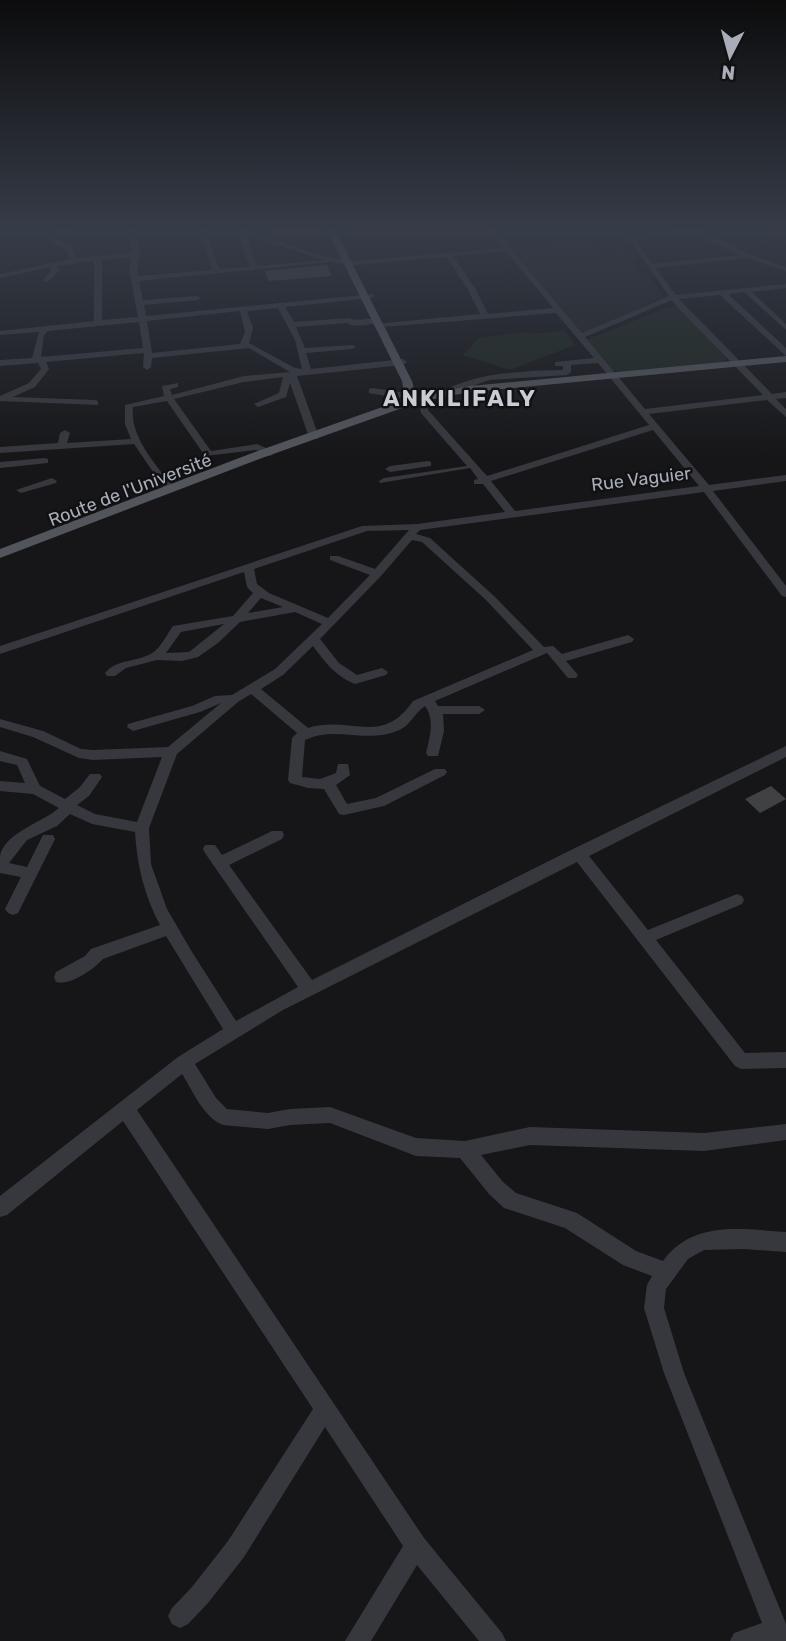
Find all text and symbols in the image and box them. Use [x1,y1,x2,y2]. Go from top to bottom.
north arrow [695,21,765,91]
text: N [720,60,736,85]
district label: ANKILIFALY [383,384,537,412]
street label: Route de l'Université [45,449,215,531]
street label: Rue Vaguier [590,462,692,496]

